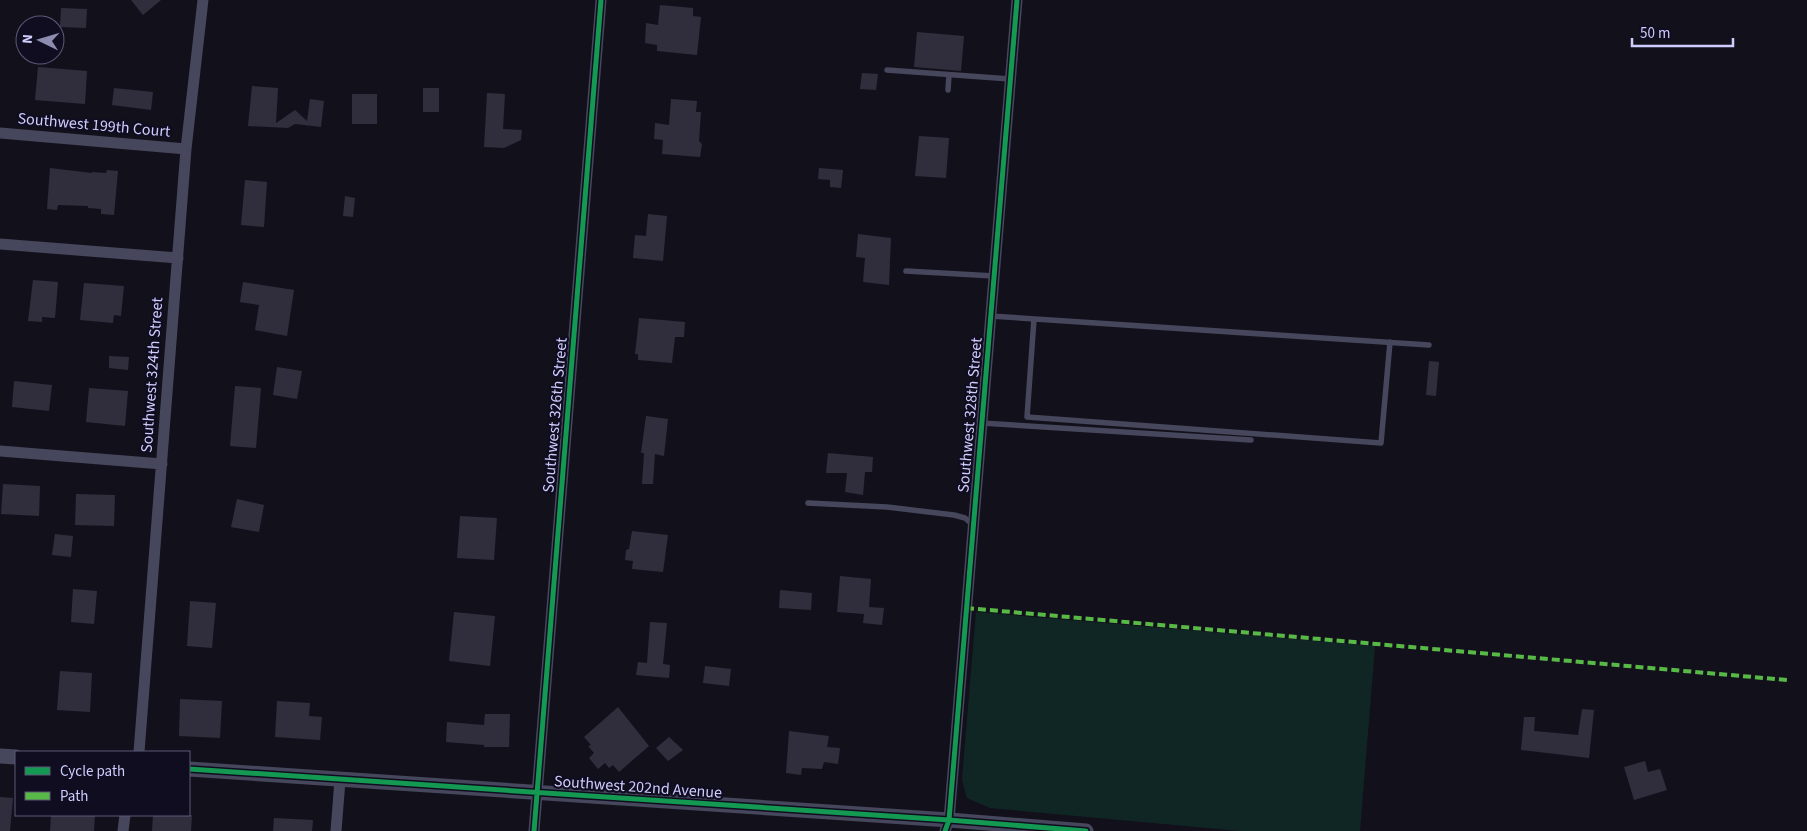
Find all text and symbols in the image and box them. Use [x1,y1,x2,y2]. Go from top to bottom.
north arrow [15,15,65,65]
scale bar [1632,15,1733,47]
text: 50 m [1640,23,1670,44]
text: N [18,33,38,44]
street label: Southwest 199th Court [17,107,172,143]
street label: Southwest 324th Street [136,296,168,453]
street label: Southwest 326th Street [537,336,573,493]
street label: Southwest 328th Street [952,336,988,493]
legend [15,751,190,816]
text: Cycle path [60,761,125,782]
street label: Southwest 202nd Avenue [553,770,723,804]
text: Path [60,786,88,807]

